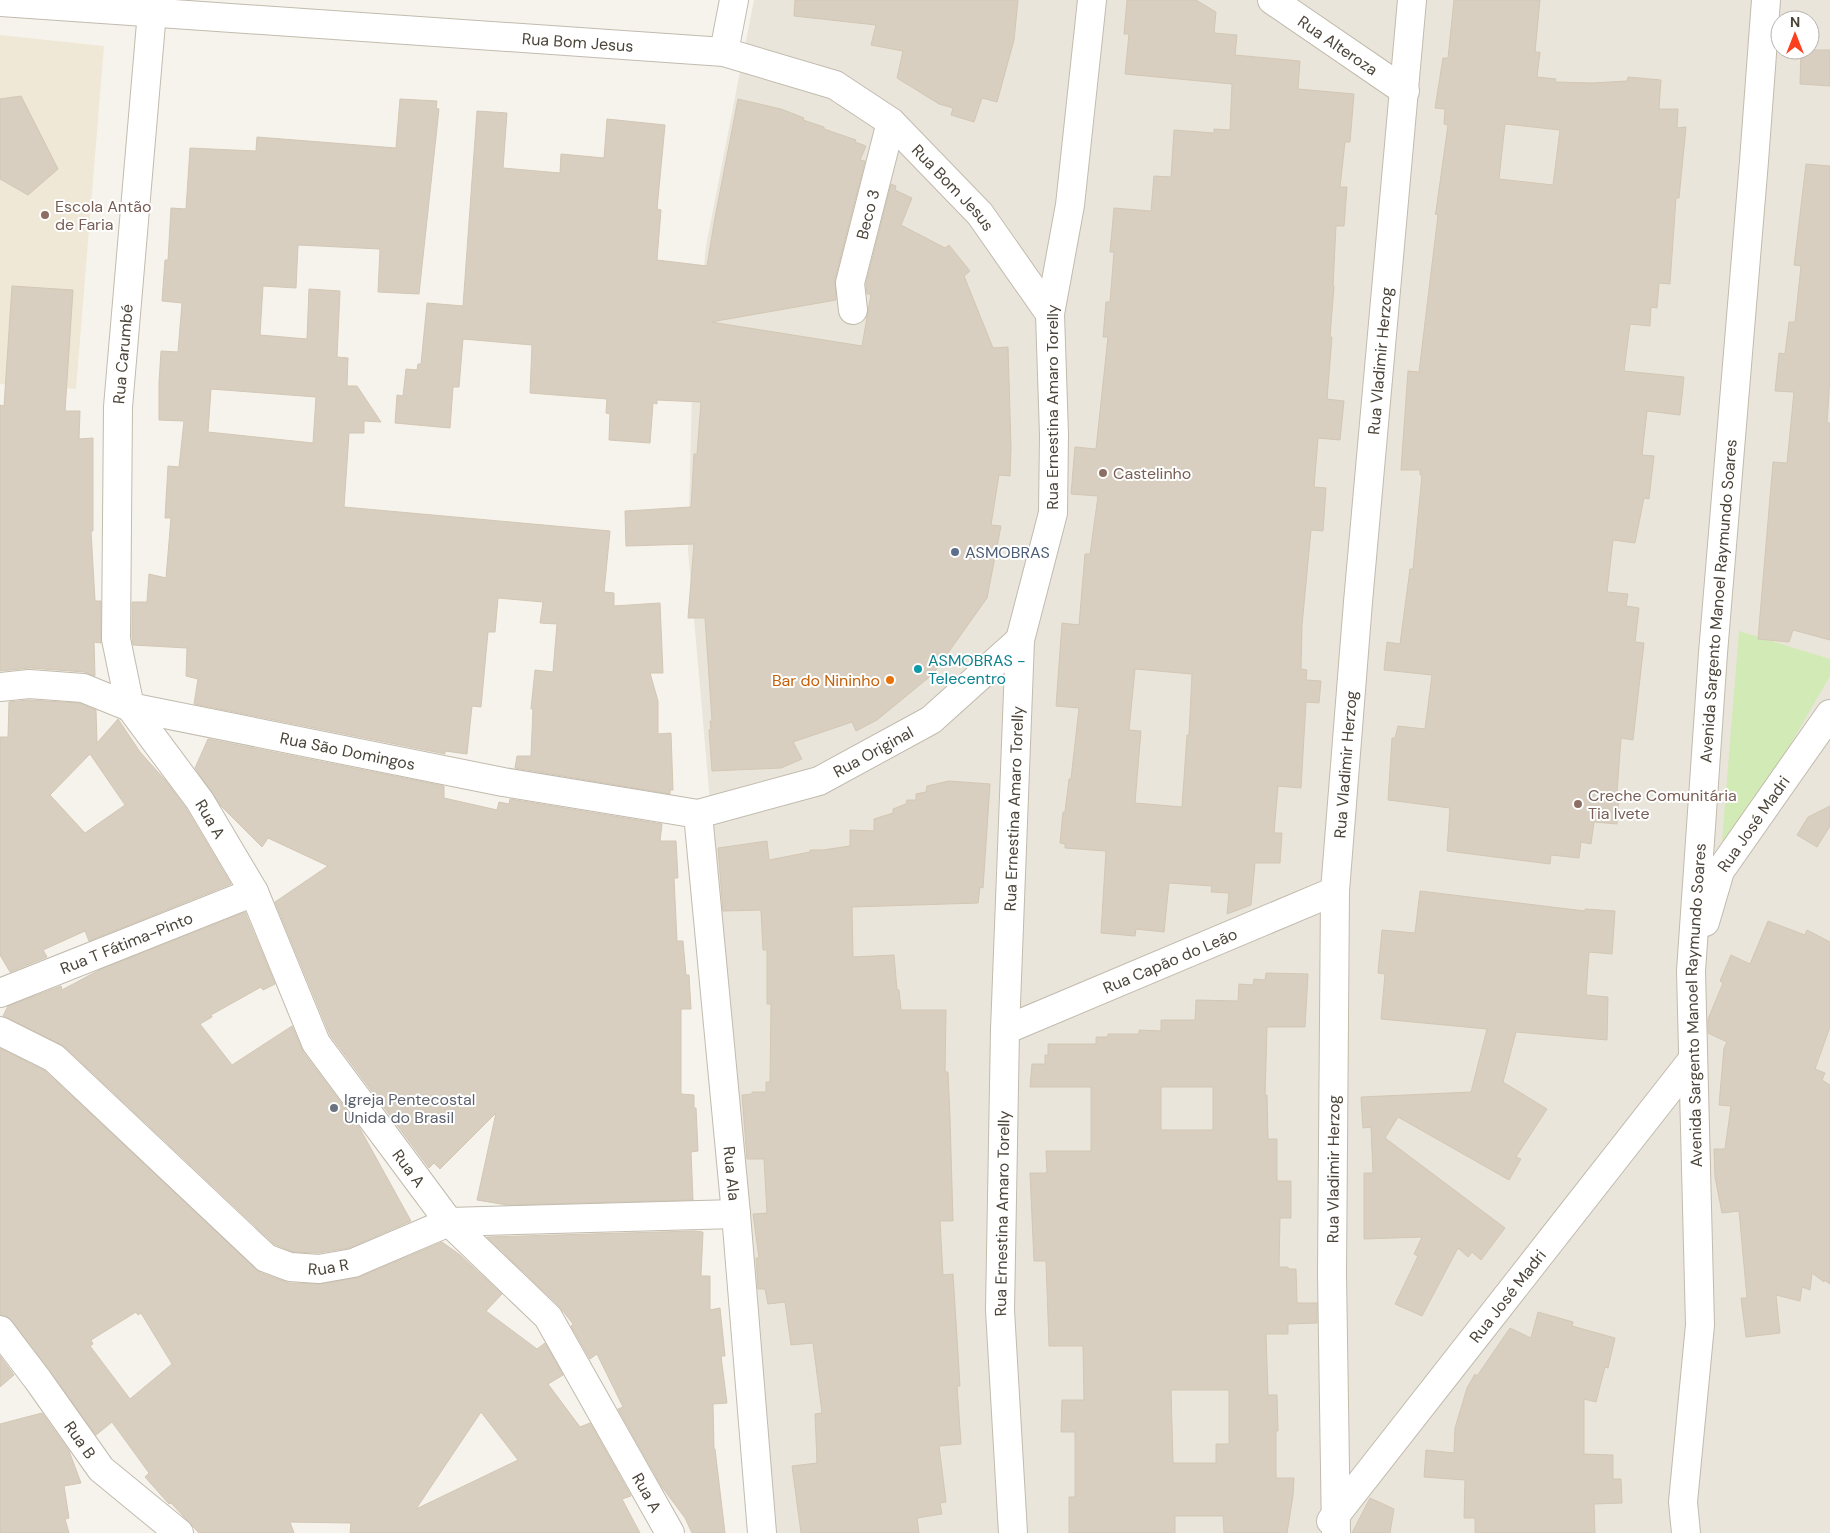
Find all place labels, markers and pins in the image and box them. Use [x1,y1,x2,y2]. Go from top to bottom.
place label: Escola Antão de Faria [55,196,152,235]
marker: Escola Antão de Faria [39,209,51,221]
place label: Castelinho [1113,463,1191,484]
marker: Castelinho [1097,467,1109,479]
place label: ASMOBRAS [965,542,1050,563]
marker: ASMOBRAS [949,546,961,558]
place label: ASMOBRAS - Telecentro [928,650,1026,689]
marker: ASMOBRAS - Telecentro [912,663,924,675]
place label: Bar do Nininho [772,670,880,691]
marker: Bar do Nininho [884,674,896,686]
place label: Creche Comunitária Tia Ivete [1588,785,1737,824]
marker: Creche Comunitária Tia Ivete [1572,798,1584,810]
place label: Igreja Pentecostal Unida do Brasil [344,1089,475,1128]
marker: Igreja Pentecostal Unida do Brasil [328,1102,340,1114]

